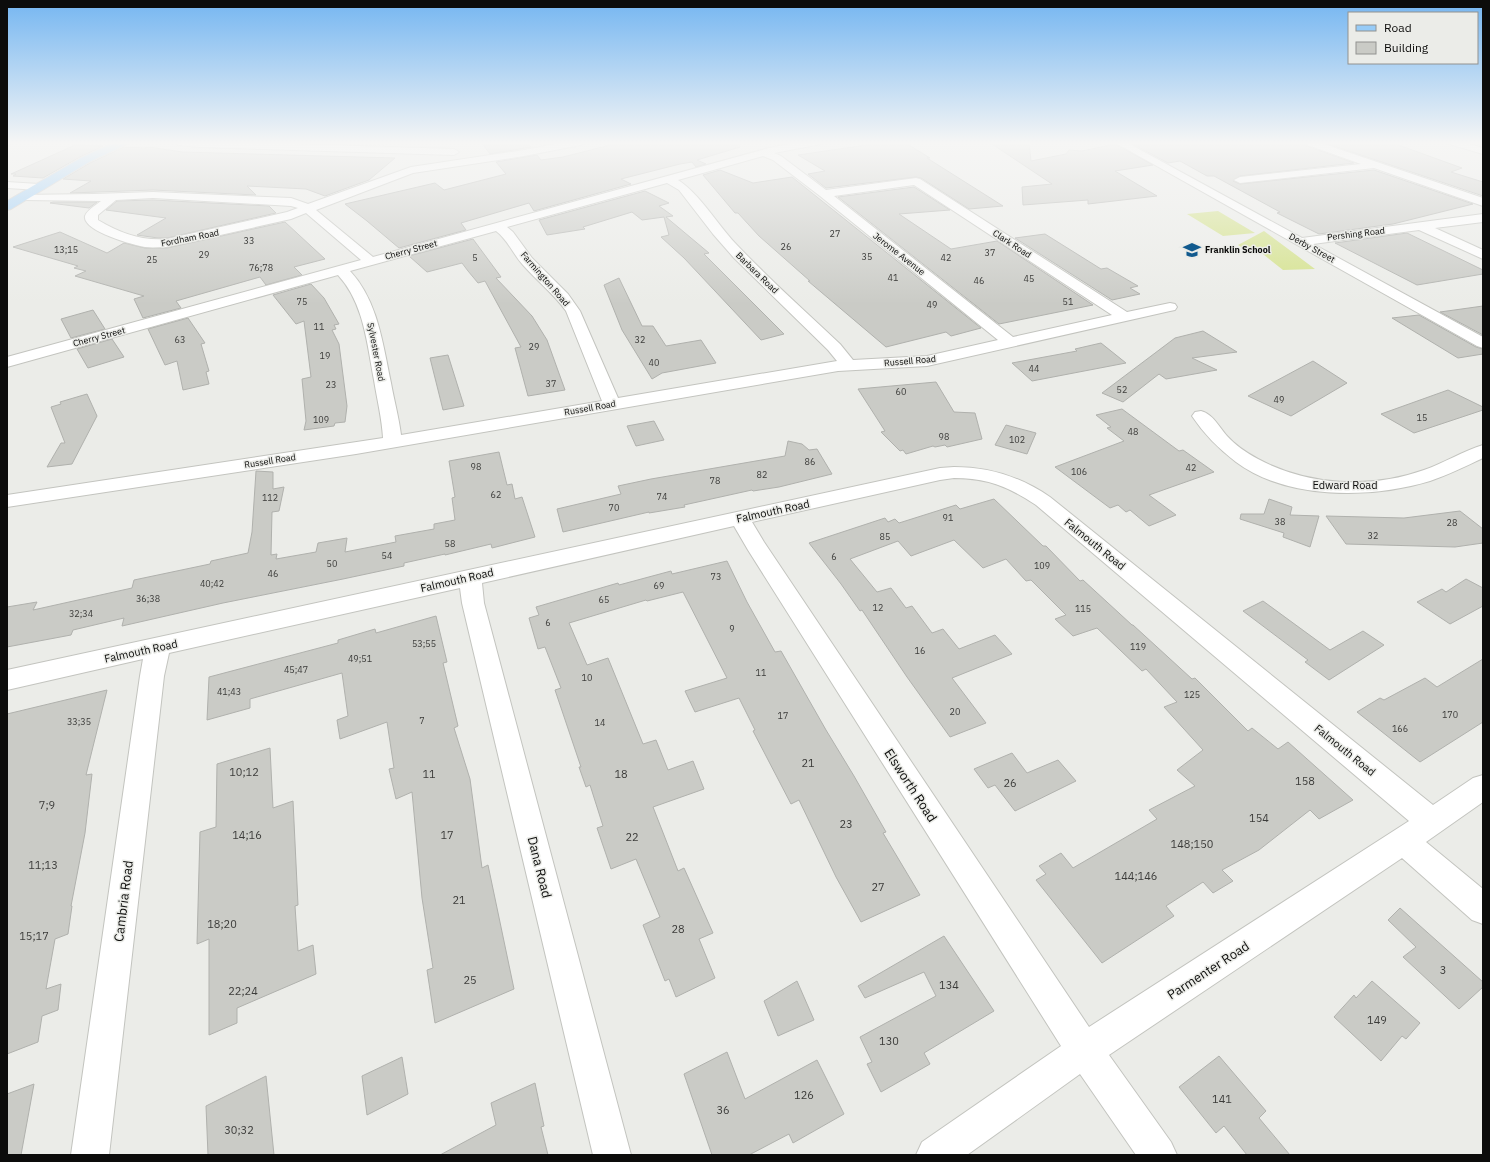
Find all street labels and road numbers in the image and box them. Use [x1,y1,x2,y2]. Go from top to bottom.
street label: Pershing Road [1327,225,1385,242]
street label: Fordham Road [160,226,220,249]
street label: Clark Road [991,227,1034,260]
street label: Jerome Avenue [871,230,927,277]
street label: Derby Street [1287,230,1337,265]
street label: Cherry Street [384,237,438,262]
street label: Farmington Road [519,249,572,308]
street label: Barbara Road [734,250,781,296]
street label: Sylvester Road [365,321,388,382]
street label: Cherry Street [72,324,126,349]
street label: Russell Road [883,353,936,368]
street label: Russell Road [563,398,617,417]
street label: Russell Road [243,451,297,470]
street label: Edward Road [1312,478,1378,492]
street label: Falmouth Road [735,496,811,526]
street label: Falmouth Road [1062,515,1128,573]
street label: Falmouth Road [419,565,495,595]
street label: Falmouth Road [103,636,179,666]
street label: Falmouth Road [1312,721,1378,779]
street label: Elsworth Road [881,745,941,825]
street label: Dana Road [524,835,555,900]
street label: Cambria Road [110,859,137,943]
street label: Parmenter Road [1164,937,1253,1003]

